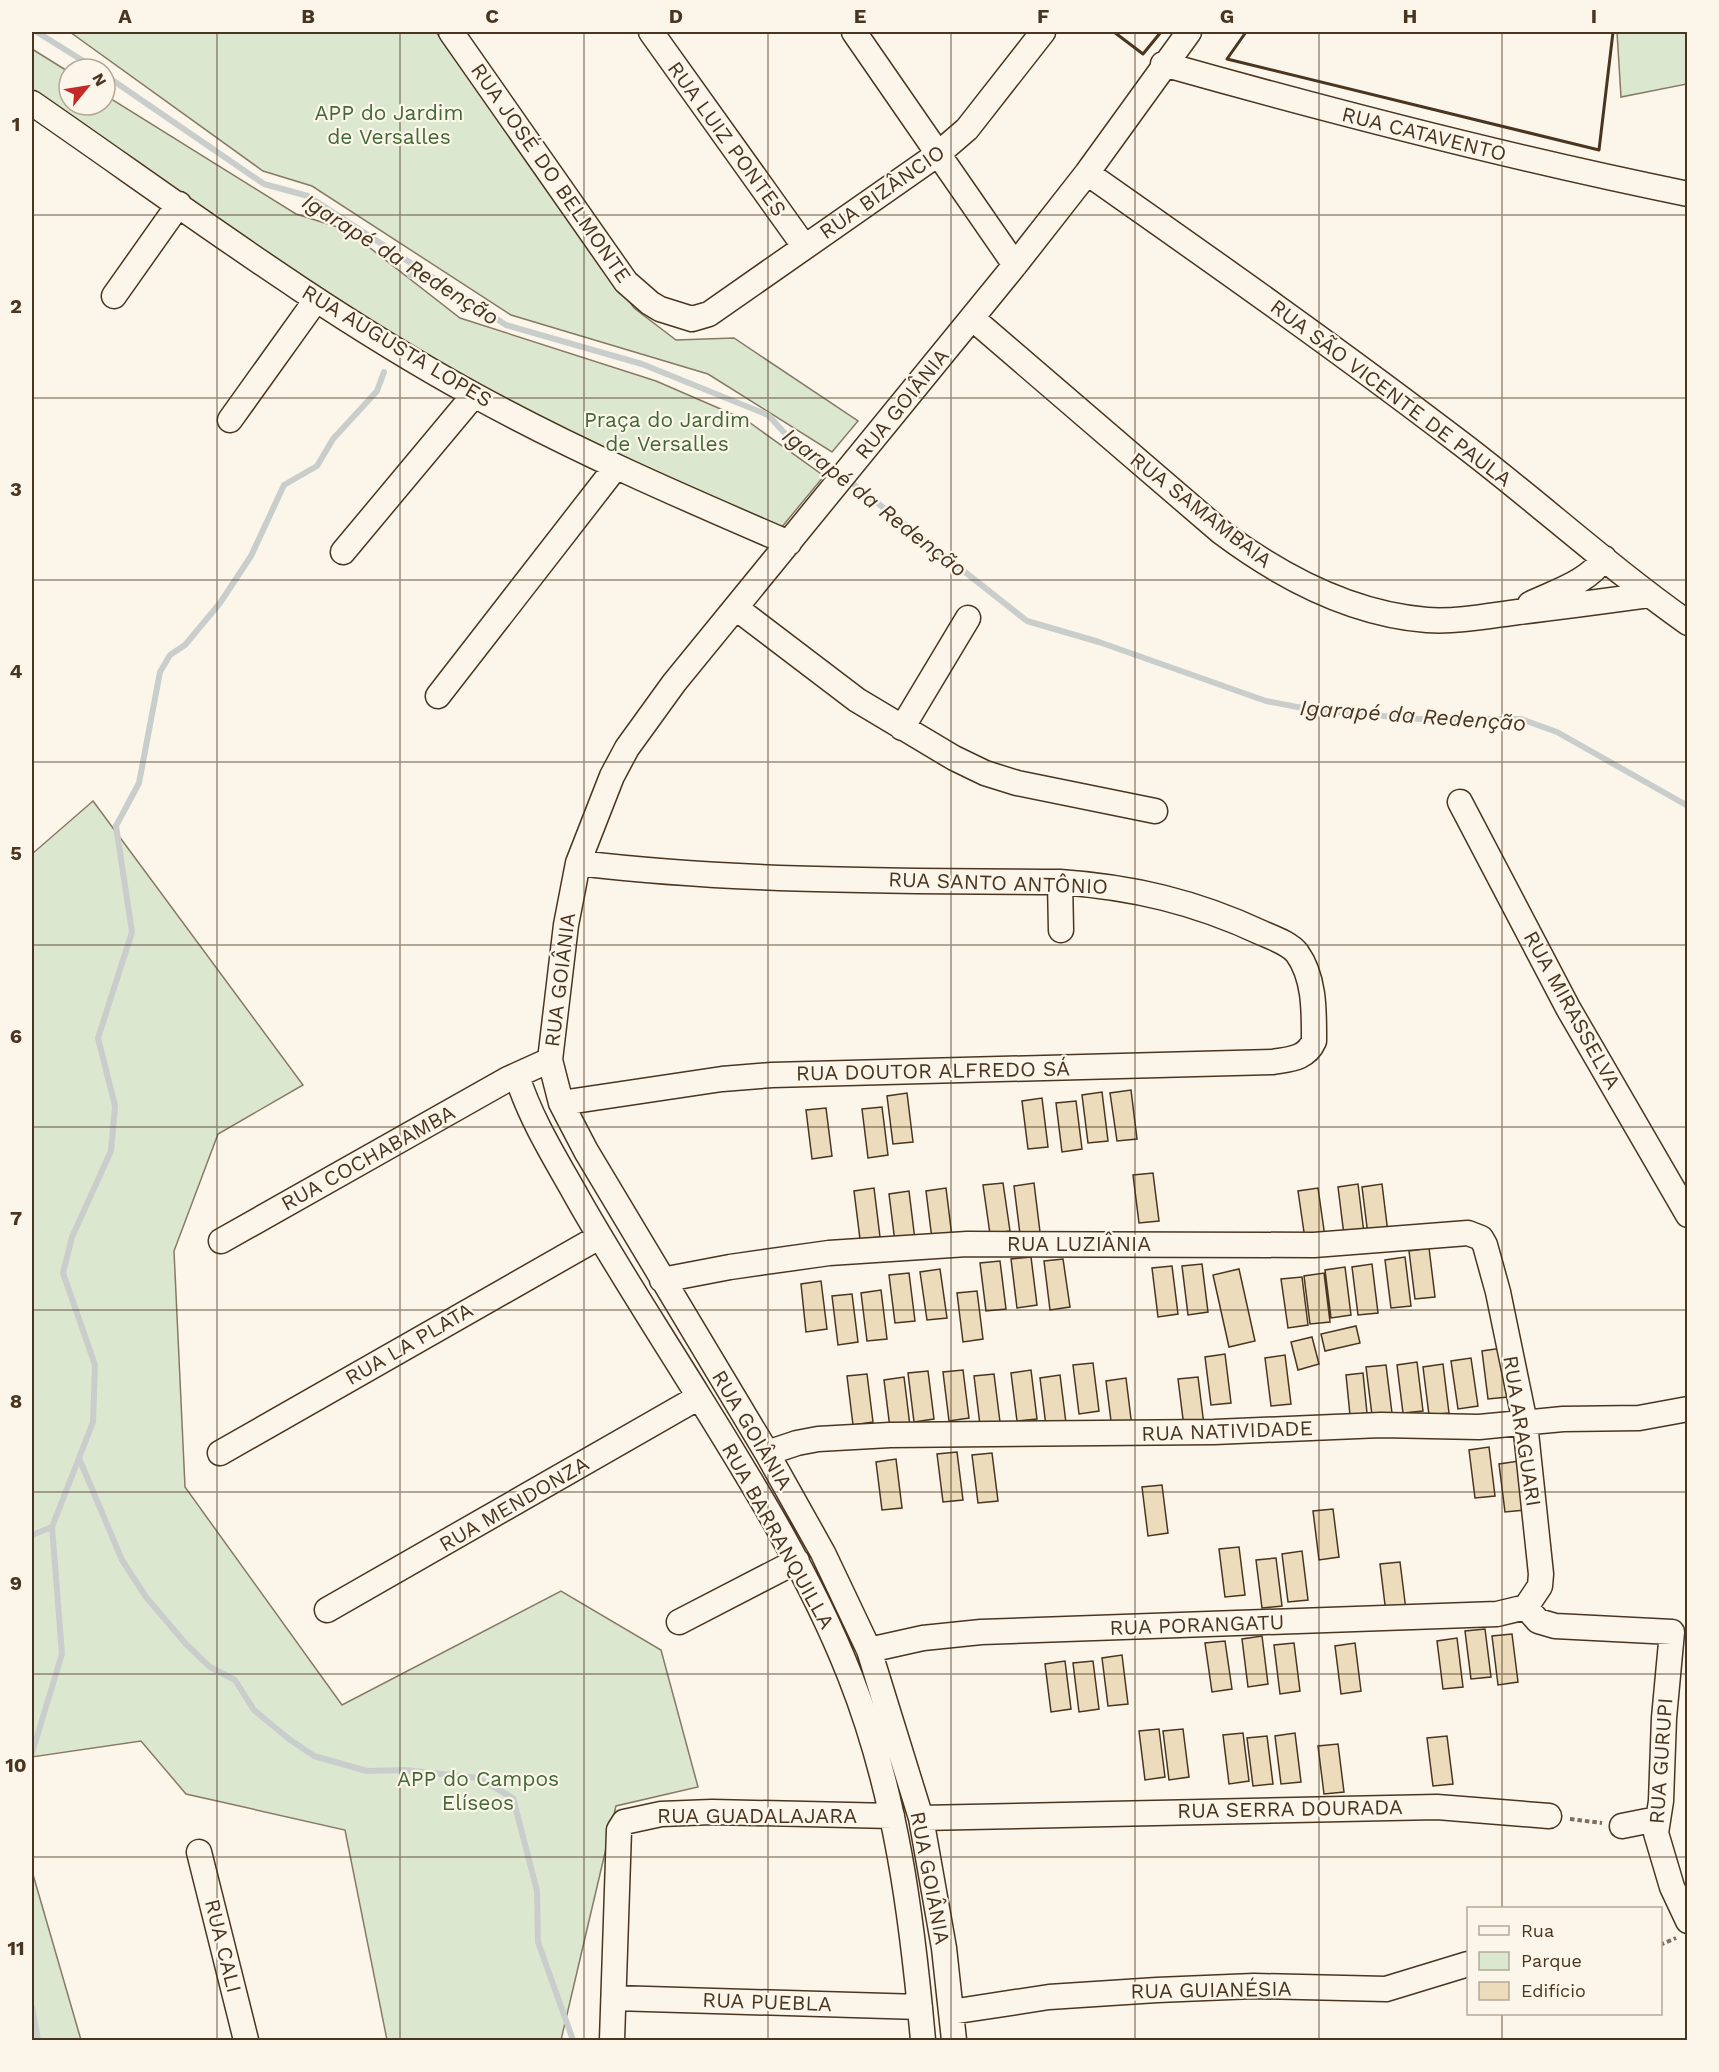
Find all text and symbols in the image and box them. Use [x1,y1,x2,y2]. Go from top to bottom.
text: A [118,4,132,28]
text: B [301,4,315,28]
text: C [485,4,499,28]
text: D [669,4,683,28]
text: E [854,4,866,28]
text: F [1037,4,1049,28]
text: G [1220,4,1234,28]
text: H [1403,4,1417,28]
text: I [1591,4,1597,28]
street label: RUA LUIZ PONTES [663,56,792,221]
north arrow [57,57,117,117]
street label: RUA JOSÉ DO BELMONTE [466,58,637,287]
text: N [88,70,111,90]
park label: APP do Jardim de Versalles [315,100,463,149]
street label: RUA CATAVENTO [1339,101,1509,166]
text: 1 [12,112,20,136]
street label: RUA BIZÂNCIO [814,139,949,244]
water label: Igarapé da Redenção [298,189,504,330]
street label: RUA AUGUSTA LOPES [298,279,497,412]
text: 2 [10,294,22,318]
street label: RUA SÃO VICENTE DE PAULA [1266,294,1517,492]
street label: RUA GOIÂNIA [849,343,954,464]
park label: Praça do Jardim de Versalles [584,407,750,456]
water label: Igarapé da Redenção [778,423,972,582]
street label: RUA SAMAMBAIA [1126,447,1277,573]
text: 3 [10,477,22,501]
text: 4 [10,659,23,683]
water label: Igarapé da Redenção [1299,695,1527,736]
text: 5 [10,841,22,865]
street label: RUA SANTO ANTÔNIO [888,866,1108,899]
street label: RUA GOIÂNIA [539,911,580,1048]
street label: RUA MIRASSELVA [1519,926,1626,1093]
text: 6 [10,1024,22,1048]
street label: RUA DOUTOR ALFREDO SÁ [796,1056,1070,1085]
street label: RUA COCHABAMBA [276,1099,459,1216]
text: 7 [10,1206,22,1230]
street label: RUA LUZIÂNIA [1007,1231,1151,1256]
street label: RUA LA PLATA [340,1297,477,1390]
street label: RUA ARAGUARI [1498,1354,1547,1508]
street label: RUA GOIÂNIA [707,1365,798,1494]
text: 8 [10,1389,22,1413]
street label: RUA NATIVIDADE [1141,1415,1313,1446]
street label: RUA BARRANQUILLA [717,1438,840,1633]
street label: RUA MENDONZA [434,1451,593,1557]
text: 9 [10,1571,22,1595]
street label: RUA PORANGATU [1109,1609,1285,1640]
street label: RUA GURUPI [1644,1697,1677,1825]
text: 10 [5,1753,27,1777]
park label: APP do Campos Elíseos [397,1766,559,1815]
street label: RUA SERRA DOURADA [1177,1794,1403,1823]
street label: RUA GUADALAJARA [657,1803,857,1828]
street label: RUA GOIÂNIA [905,1809,956,1947]
street label: RUA CALI [200,1896,247,1995]
legend [1467,1907,1662,2015]
text: Rua [1521,1920,1554,1941]
text: 11 [7,1936,25,1960]
text: Parque [1521,1950,1582,1971]
street label: RUA GUIANÉSIA [1130,1976,1292,2003]
text: Edifício [1521,1980,1586,2001]
street label: RUA PUEBLA [702,1987,832,2016]

